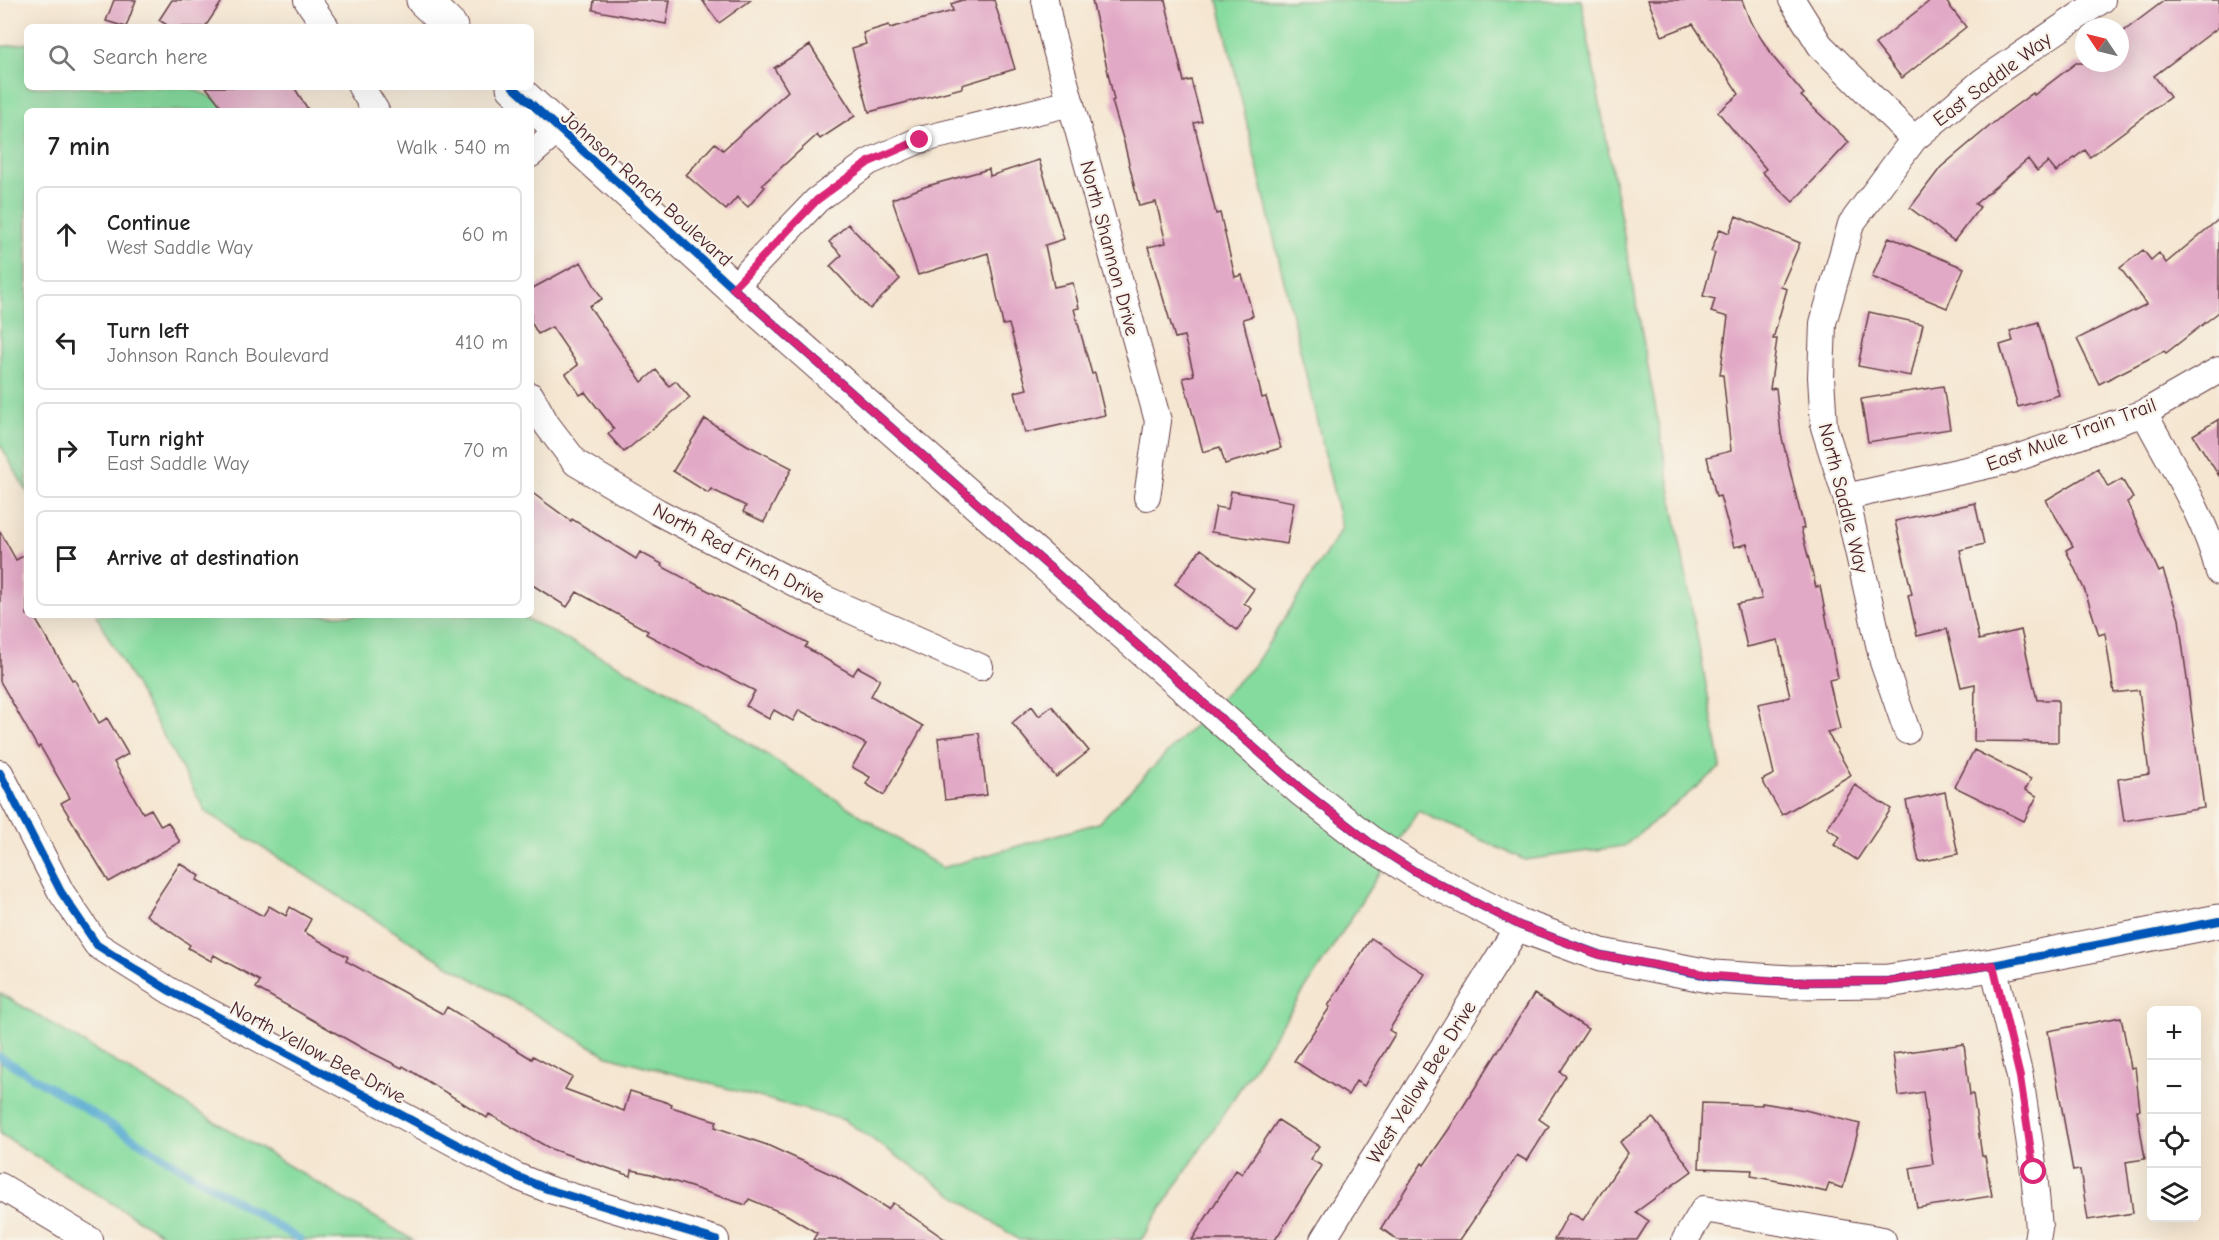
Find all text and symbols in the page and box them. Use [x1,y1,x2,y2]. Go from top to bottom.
north arrow [2075,18,2129,72]
search box [24,24,534,90]
street label: East Saddle Way [1929,27,2056,131]
icon: search [45,41,78,74]
text: Search here [93,44,208,70]
street label: Johnson Ranch Boulevard [556,106,737,271]
route end [906,126,932,152]
text: 7 min [48,132,110,162]
text: Walk · 540 m [397,136,510,159]
street label: North Shannon Drive [1075,158,1144,338]
text: Continue [107,210,190,236]
icon: ahead [50,218,83,251]
text: 60 m [462,223,508,246]
text: West Saddle Way [107,236,253,259]
text: Turn left [107,318,189,344]
icon: left [50,326,83,359]
text: 410 m [455,331,508,354]
text: Johnson Ranch Boulevard [107,344,329,367]
street label: East Mule Train Trail [1983,393,2159,476]
street label: North Saddle Way [1814,421,1873,576]
text: Turn right [107,426,204,452]
icon: right [50,434,83,467]
text: 70 m [463,439,508,462]
text: East Saddle Way [107,452,249,475]
street label: North Red Finch Drive [649,498,828,608]
icon: arrive [50,542,83,575]
text: Arrive at destination [107,545,299,571]
street label: North Yellow Bee Drive [226,996,409,1108]
street label: West Yellow Bee Drive [1362,997,1481,1168]
map controls [2147,1006,2201,1222]
button: + [2147,1006,2201,1060]
button: − [2147,1060,2201,1114]
button: locate [2147,1114,2201,1168]
route start [2020,1158,2046,1184]
button: layers [2147,1168,2201,1222]

